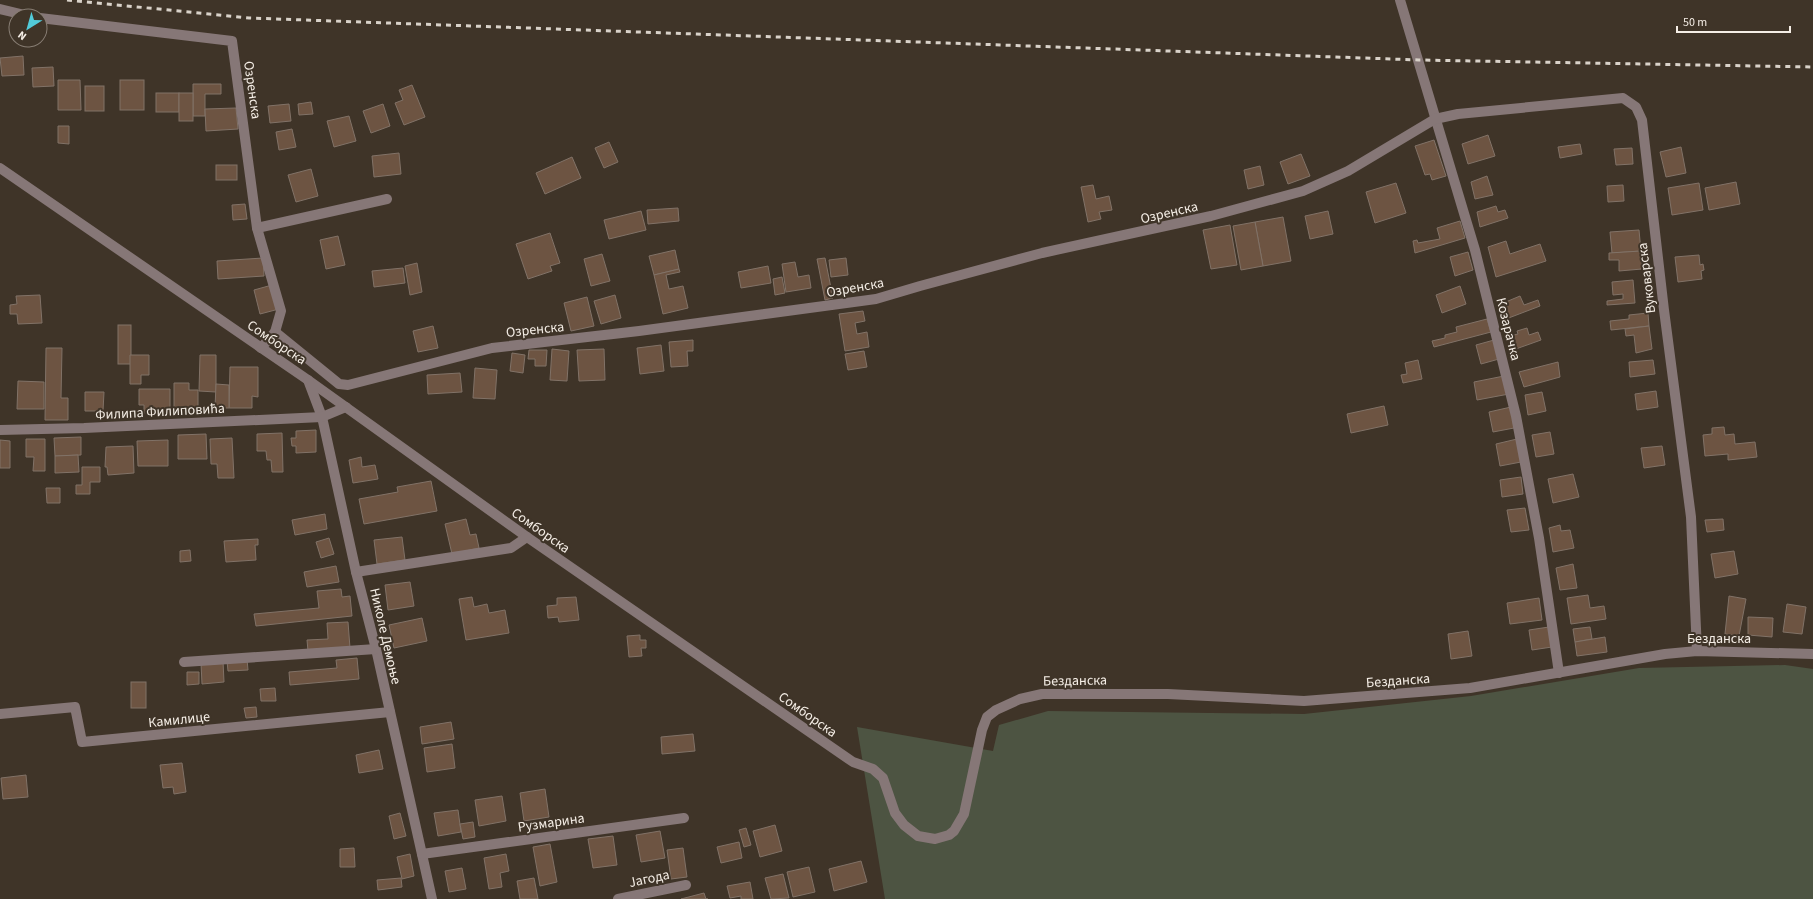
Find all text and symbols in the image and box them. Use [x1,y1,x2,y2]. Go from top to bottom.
north arrow [8,8,48,48]
scale bar [1677,8,1790,34]
text: 50 m [1683,14,1707,31]
text: N [15,27,30,44]
street label: Озренска [238,60,266,120]
street label: Озренска [1139,197,1200,229]
street label: Вуковарска [1633,241,1661,314]
street label: Озренска [825,273,886,303]
street label: Козарачка [1491,296,1526,363]
street label: Сомборска [243,316,310,370]
street label: Озренска [505,317,565,343]
street label: Филипа Филиповића [95,399,225,425]
street label: Сомборска [507,503,574,558]
street label: Николе Демоње [364,586,406,687]
street label: Безданска [1687,629,1751,649]
street label: Безданска [1365,669,1431,693]
street label: Безданска [1043,670,1107,692]
street label: Сомборска [774,687,841,742]
street label: Камилице [147,707,211,733]
street label: Рузмарина [516,808,586,838]
street label: Јагода [627,865,671,893]

